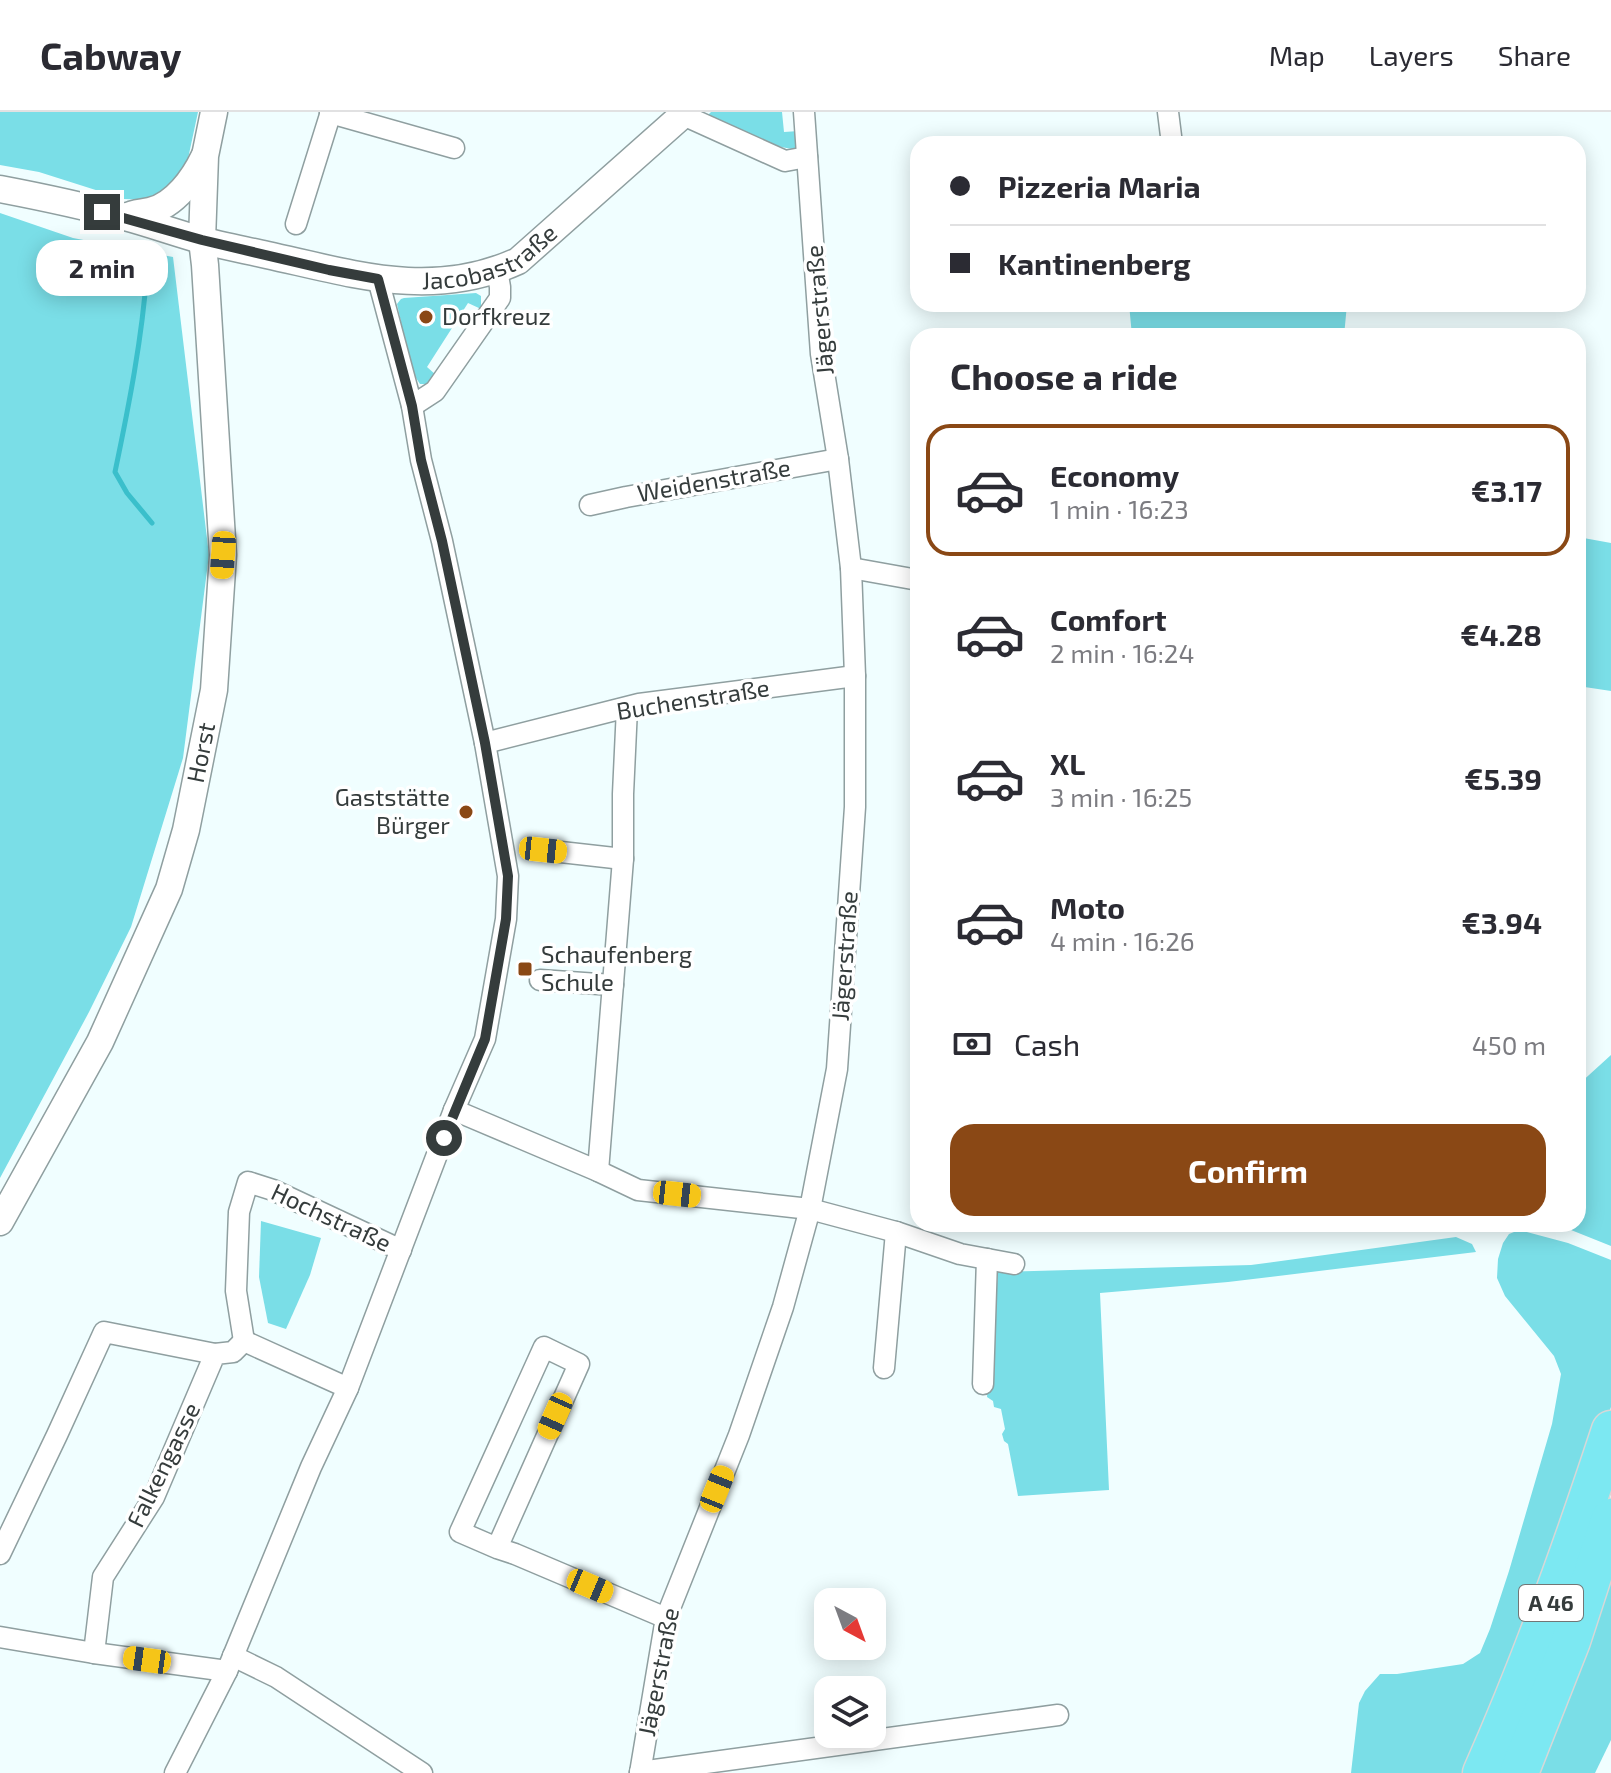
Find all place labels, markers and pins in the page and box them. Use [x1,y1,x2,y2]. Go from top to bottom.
place label: Dorfkreuz [442,301,551,330]
marker: Dorfkreuz [417,308,435,326]
place label: Gaststätte Bürger [335,782,450,839]
marker: Gaststätte Bürger [457,803,475,821]
place label: Schaufenberg Schule [541,939,692,996]
marker: Schaufenberg Schule [516,960,534,978]

